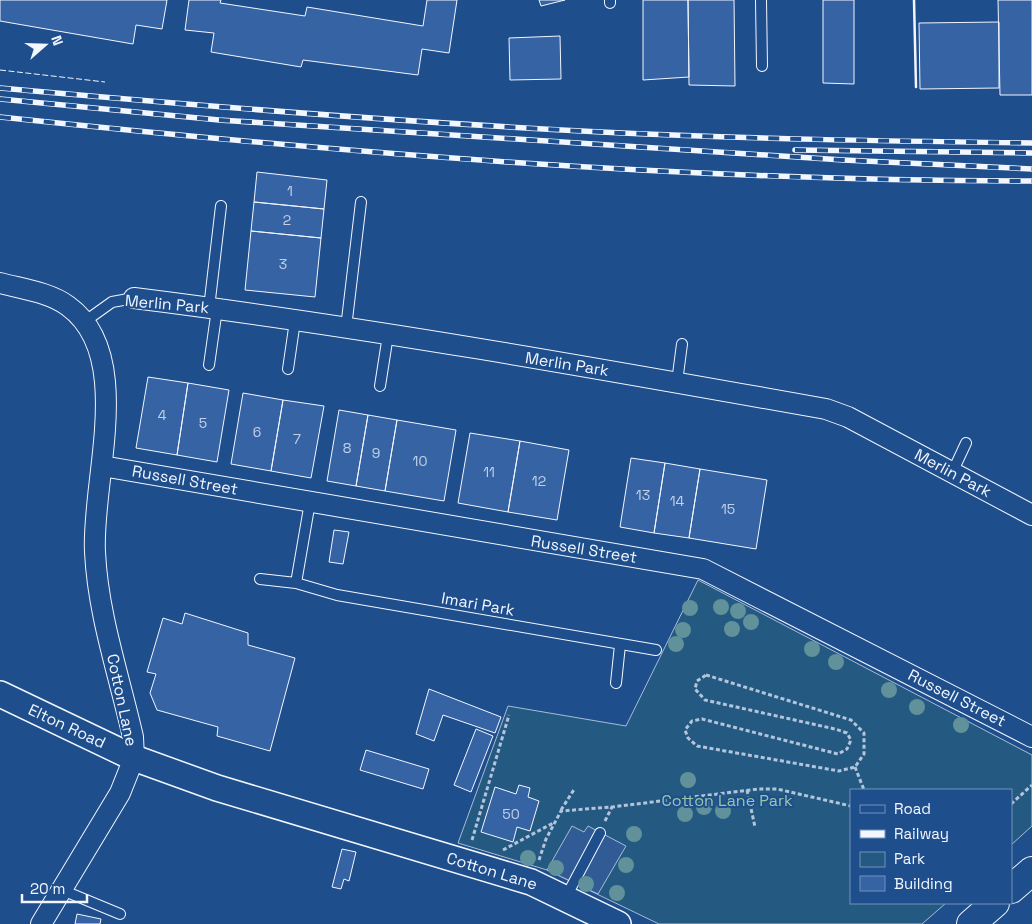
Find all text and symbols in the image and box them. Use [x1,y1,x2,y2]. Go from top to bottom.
north arrow [20,20,70,70]
text: N [47,33,67,48]
house number: 1 [287,182,293,200]
house number: 2 [283,211,291,229]
house number: 3 [279,255,287,273]
street label: Merlin Park [124,290,210,318]
street label: Merlin Park [524,347,611,381]
house number: 4 [158,406,167,424]
house number: 5 [199,414,207,432]
house number: 6 [253,423,261,441]
house number: 7 [293,430,301,448]
house number: 8 [343,439,352,457]
house number: 9 [372,444,380,462]
street label: Merlin Park [911,444,996,502]
house number: 10 [413,452,427,470]
street label: Russell Street [130,460,240,500]
house number: 11 [483,463,495,481]
house number: 12 [532,472,546,490]
house number: 13 [636,486,650,504]
house number: 14 [670,492,685,510]
house number: 15 [721,500,735,518]
street label: Russell Street [529,530,639,568]
street label: Imari Park [440,587,517,621]
street label: Cotton Lane [102,652,142,748]
street label: Russell Street [905,664,1009,732]
street label: Elton Road [25,699,109,753]
legend [850,789,1012,904]
park label: Cotton Lane Park [661,790,793,811]
text: Road [894,799,931,818]
house number: 50 [502,805,520,823]
text: Railway [894,824,949,843]
street label: Cotton Lane [444,847,540,895]
text: Park [894,849,925,868]
scale bar [22,872,88,904]
text: Building [894,874,953,893]
text: 20 m [30,879,65,898]

